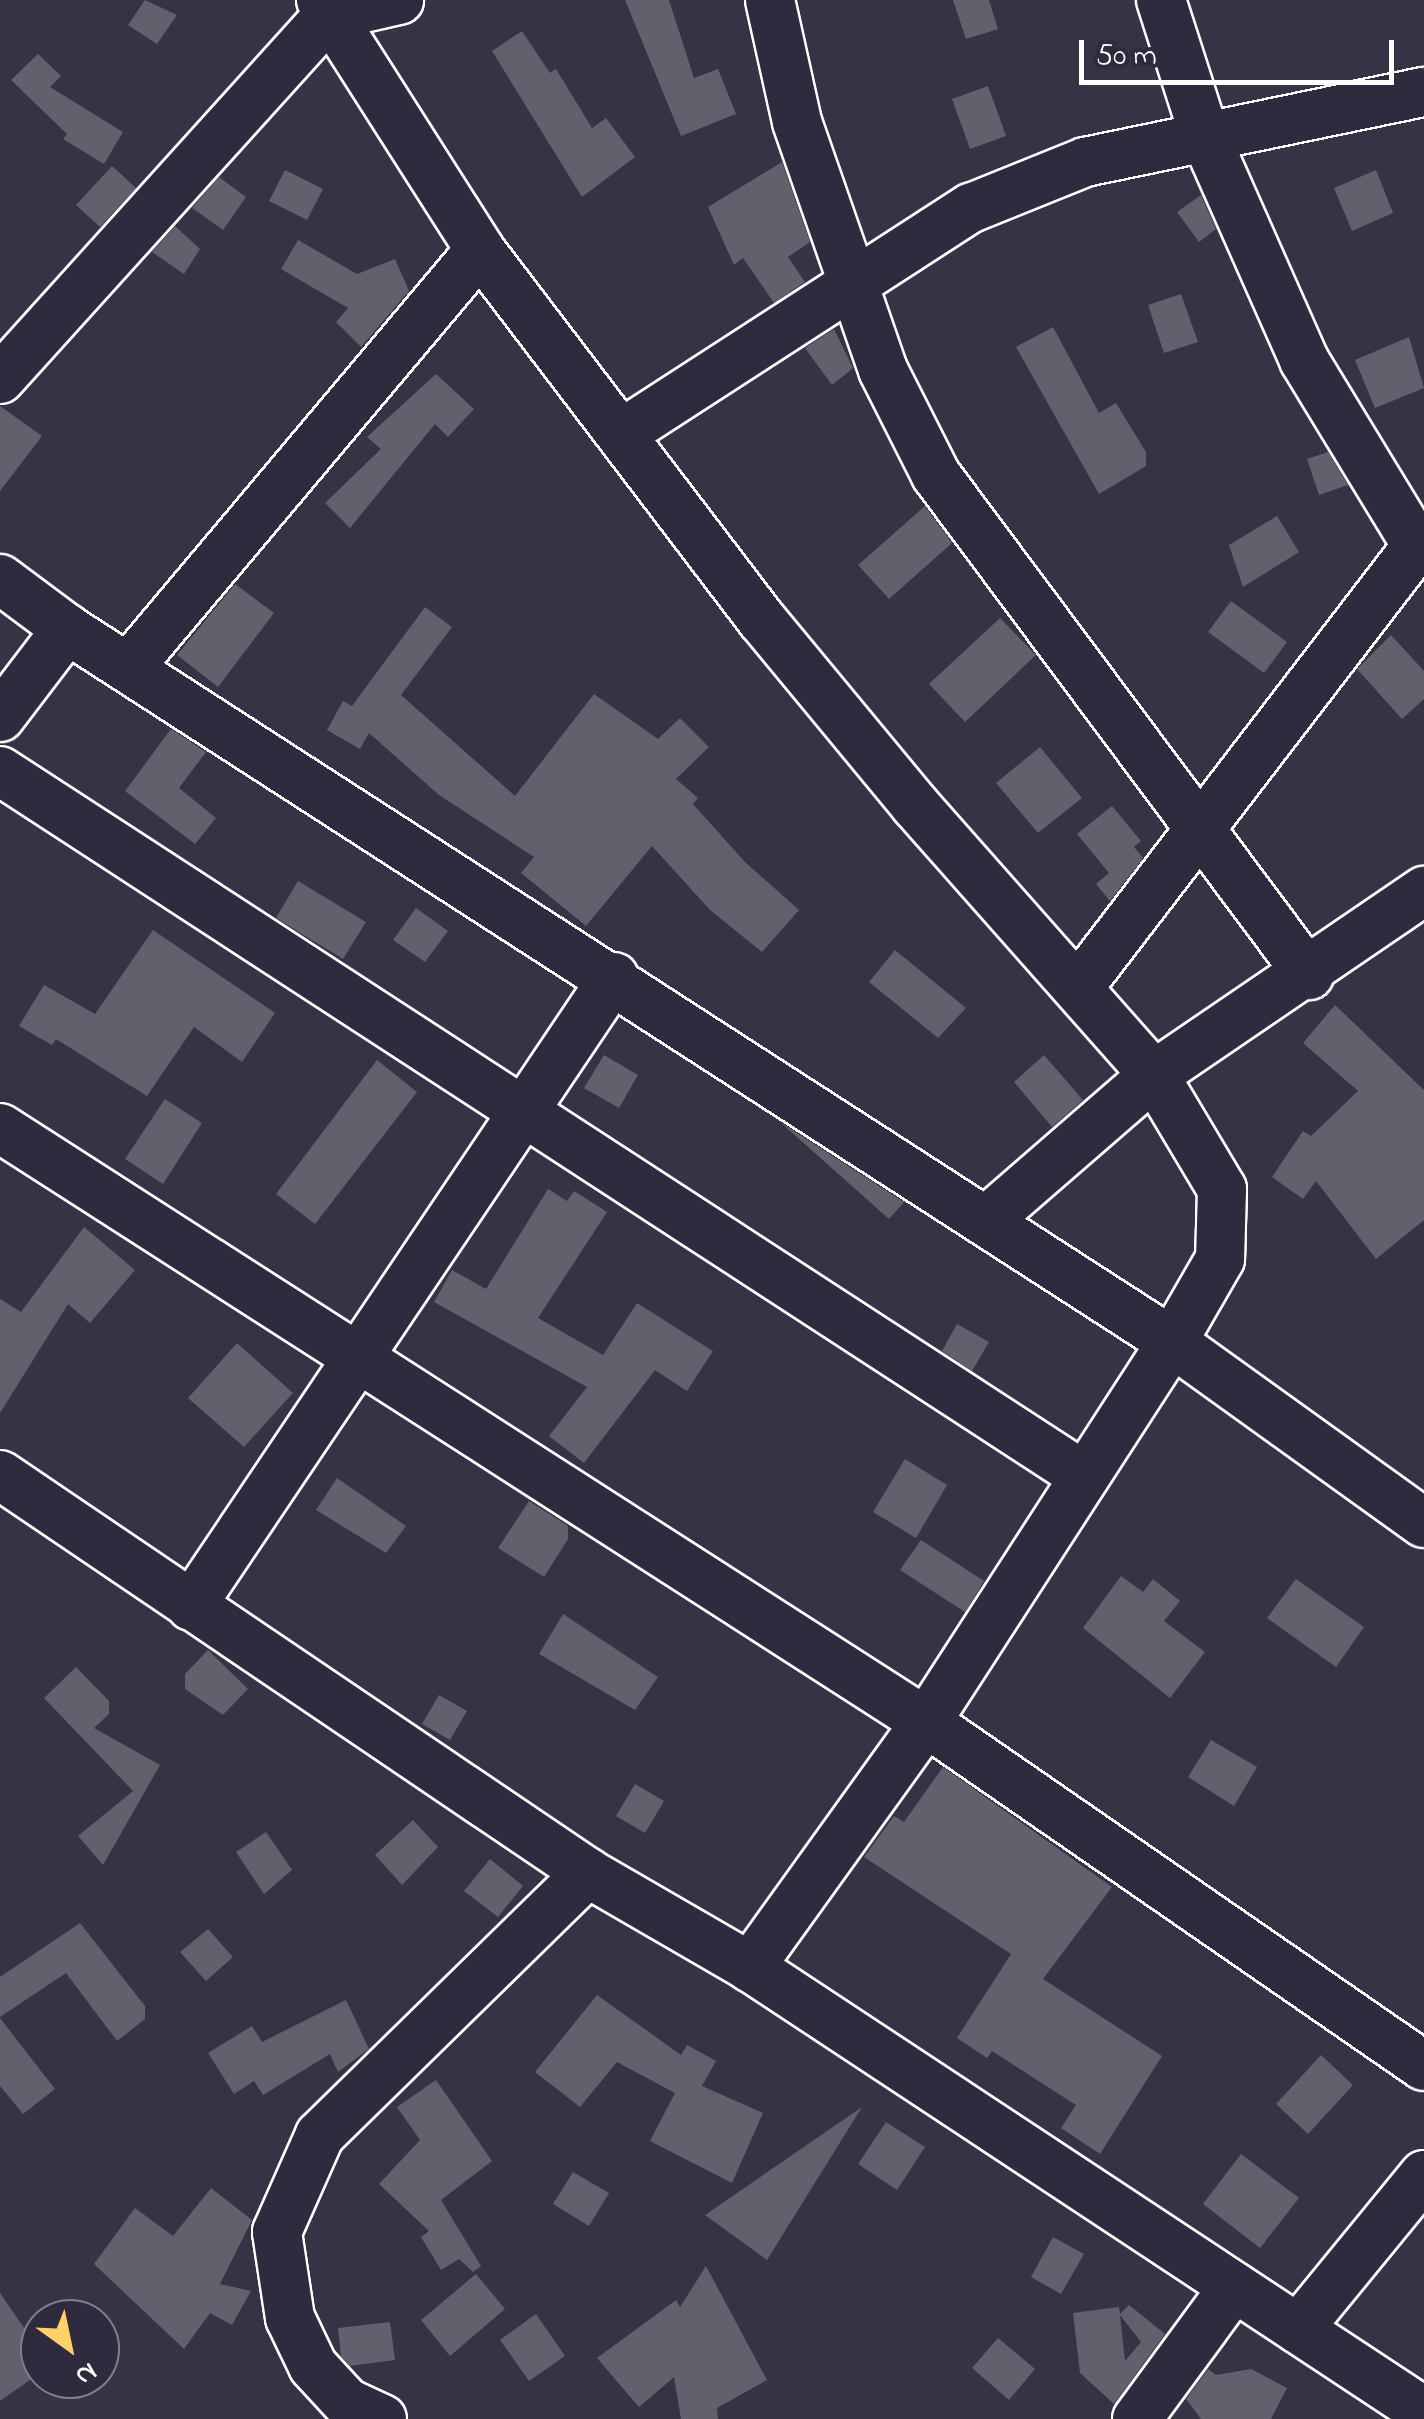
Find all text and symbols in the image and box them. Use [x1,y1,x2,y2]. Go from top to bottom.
scale bar [1084,20,1399,82]
text: 50 m [1096,35,1157,79]
north arrow [20,2299,120,2399]
text: N [66,2351,105,2395]

